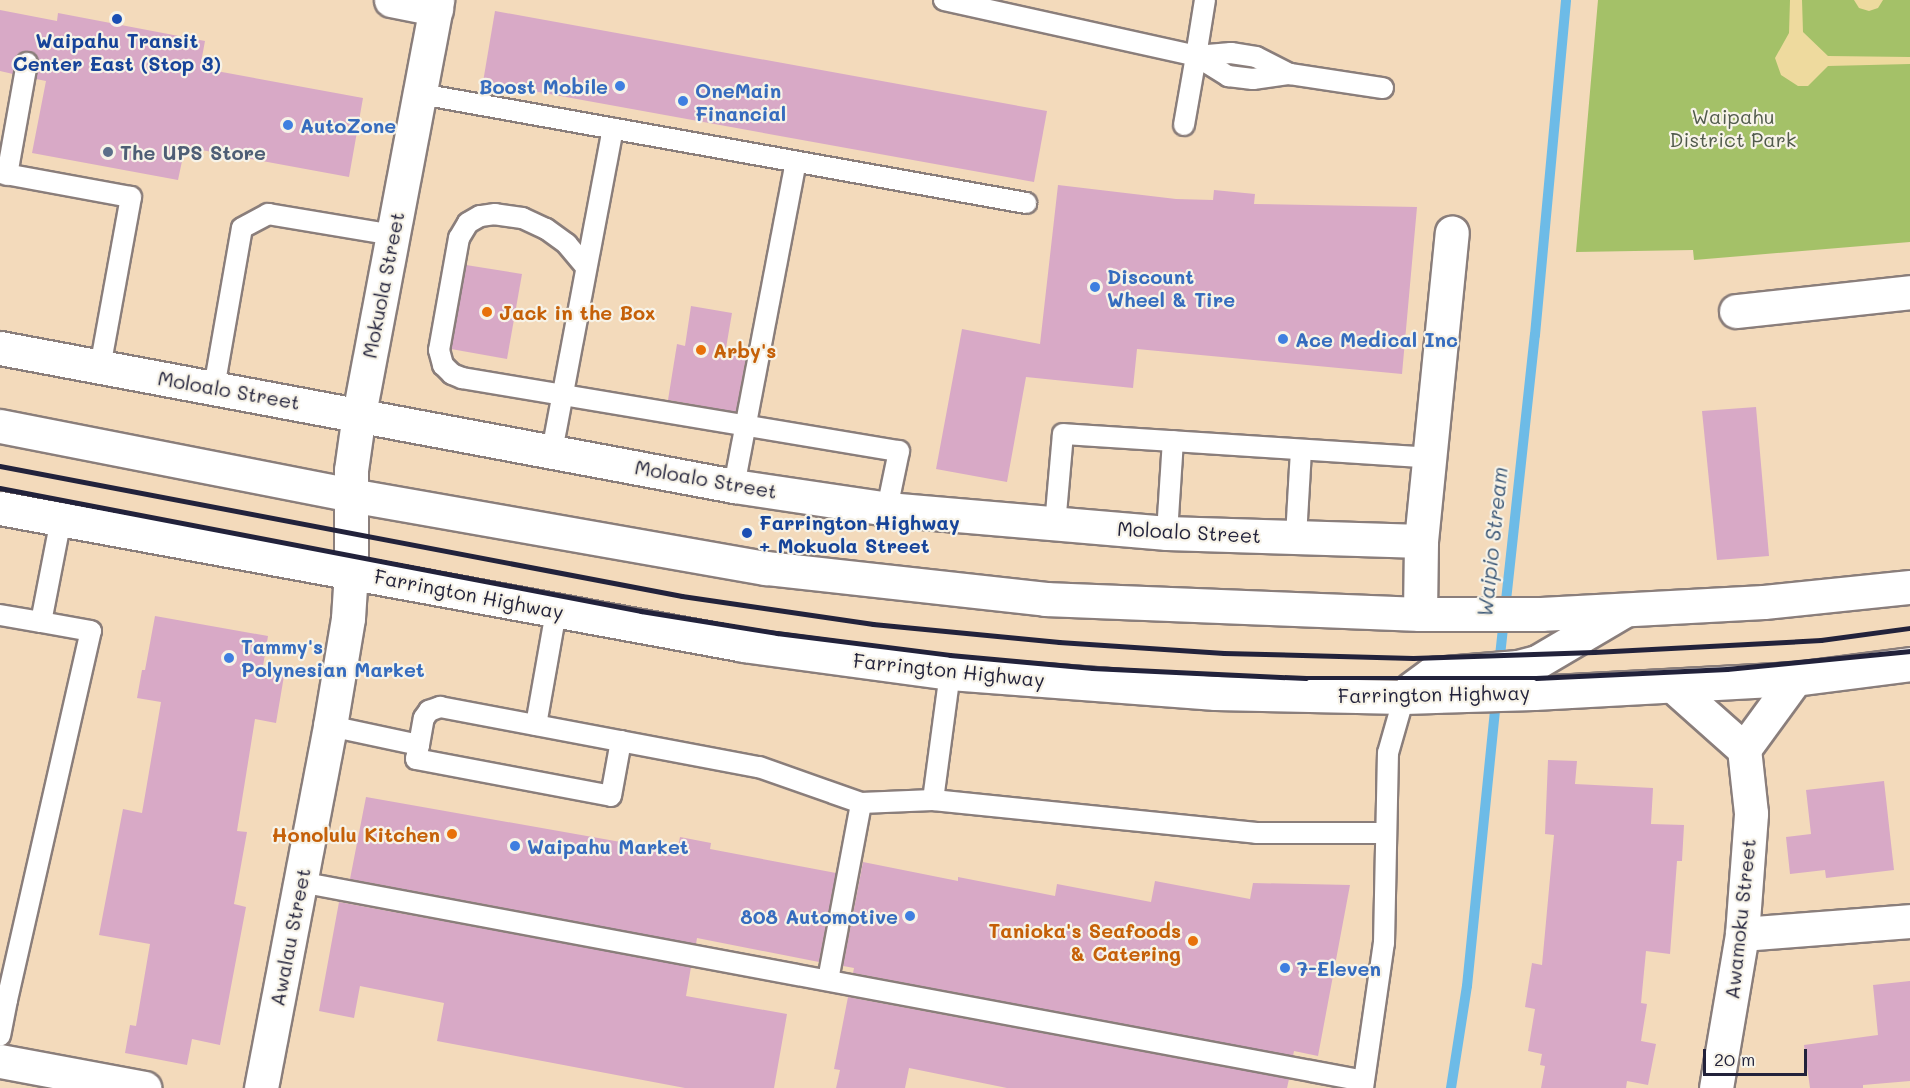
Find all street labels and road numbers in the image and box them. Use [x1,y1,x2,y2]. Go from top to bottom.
street label: Mokuola Street [357,210,409,360]
street label: Moloalo Street [156,366,302,414]
street label: Moloalo Street [633,455,779,503]
street label: Moloalo Street [1116,516,1262,548]
street label: Farrington Highway [372,564,566,624]
street label: Farrington Highway [852,648,1046,692]
street label: Farrington Highway [1338,680,1530,708]
street label: Awamoku Street [1720,838,1760,1000]
street label: Awalau Street [265,866,315,1008]

